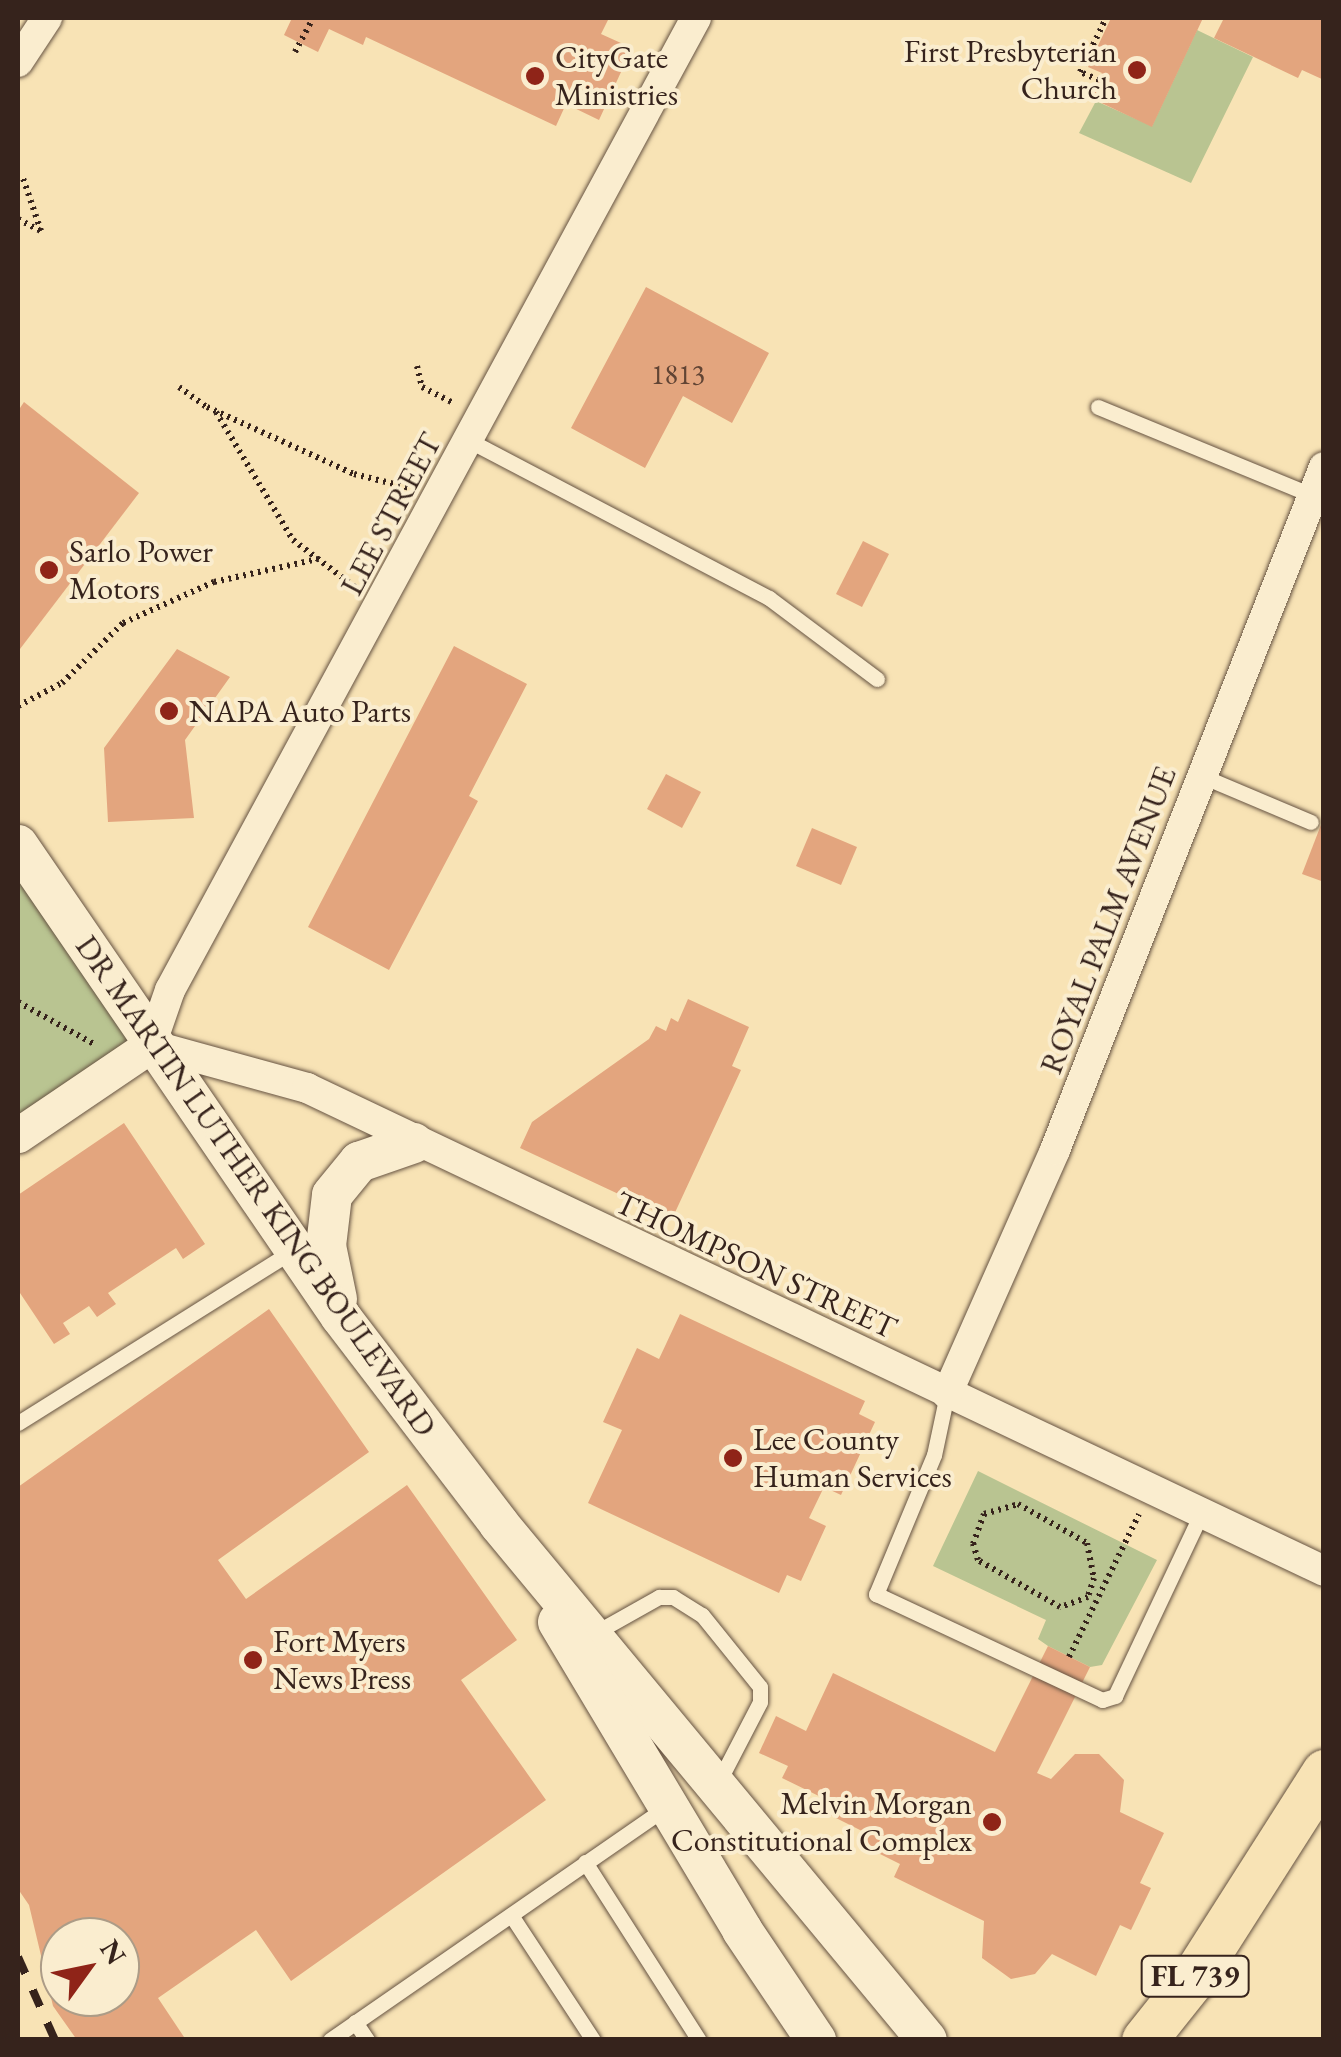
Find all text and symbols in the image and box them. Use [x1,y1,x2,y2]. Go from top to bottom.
place label: First Presbyterian Church [904,33,1117,108]
place label: CityGate Ministries [555,39,678,114]
marker: First Presbyterian Church [1126,59,1148,81]
marker: CityGate Ministries [524,65,546,87]
house number: 1813 [651,357,705,391]
street label: LEE STREET [332,426,450,602]
place label: Sarlo Power Motors [69,533,213,608]
marker: Sarlo Power Motors [38,559,60,581]
place label: NAPA Auto Parts [189,692,411,730]
marker: NAPA Auto Parts [158,700,180,722]
street label: ROYAL PALM AVENUE [1032,761,1184,1079]
street label: DR MARTIN LUTHER KING BOULEVARD [67,928,445,1444]
street label: THOMPSON STREET [609,1183,903,1347]
place label: Lee County Human Services [753,1421,952,1496]
marker: Lee County Human Services [722,1447,744,1469]
place label: Fort Myers News Press [273,1623,411,1698]
marker: Fort Myers News Press [242,1649,264,1671]
place label: Melvin Morgan Constitutional Complex [671,1785,972,1860]
marker: Melvin Morgan Constitutional Complex [981,1811,1003,1833]
north arrow [40,1917,140,2017]
text: N [92,1932,135,1971]
road number: FL 739 [1140,1951,1250,2001]

